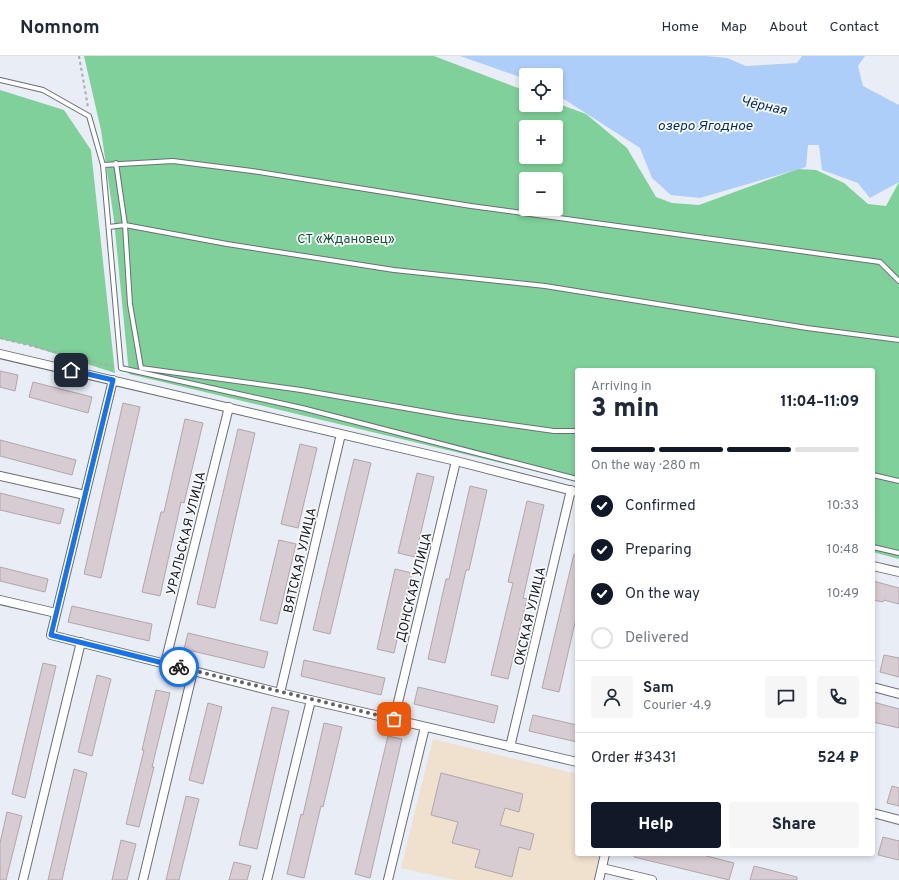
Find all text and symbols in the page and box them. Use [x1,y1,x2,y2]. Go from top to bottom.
text: Nomnom [20,16,100,40]
text: Home [662,19,699,36]
text: Map [721,19,747,36]
text: About [769,19,808,36]
text: Contact [830,19,879,36]
map controls [519,68,563,216]
button: locate [519,68,563,112]
water label: Чёрная [739,93,789,120]
water label: озеро Ягодное [658,118,753,135]
button: + [519,120,563,164]
button: − [519,172,563,216]
park label: СТ «Ждановец» [297,232,395,248]
pin [54,353,88,387]
icon: home [60,359,82,381]
text: Arriving in [591,379,652,395]
text: 3 min [591,393,659,426]
text: 11:04–11:09 [781,393,859,412]
text: On the way · 280 m [591,458,700,474]
street label: УРАЛЬСКАЯ УЛИЦА [164,470,210,597]
icon: check [591,495,613,517]
text: Confirmed [625,497,696,516]
text: 10:33 [827,498,859,514]
street label: ВЯТСКАЯ УЛИЦА [281,506,321,615]
street label: ДОНСКАЯ УЛИЦА [394,531,436,644]
icon: check [591,539,613,561]
text: Preparing [625,541,692,560]
text: 10:48 [827,542,859,558]
street label: ОКСКАЯ УЛИЦА [512,565,550,667]
icon: check [591,583,613,605]
text: On the way [625,585,700,604]
text: 10:49 [827,586,859,602]
text: Delivered [625,629,689,648]
courier [159,647,199,687]
icon: bike [168,656,190,678]
button: person [591,676,633,718]
button: chat [765,676,807,718]
button: phone [817,676,859,718]
text: Sam [643,679,674,698]
text: Courier · 4.9 [643,698,711,714]
pin [377,702,411,736]
icon: bag [383,708,405,730]
text: Order #3431 [591,749,677,768]
text: 524 ₽ [817,749,859,768]
button: Help [591,802,721,848]
button: Share [729,802,859,848]

